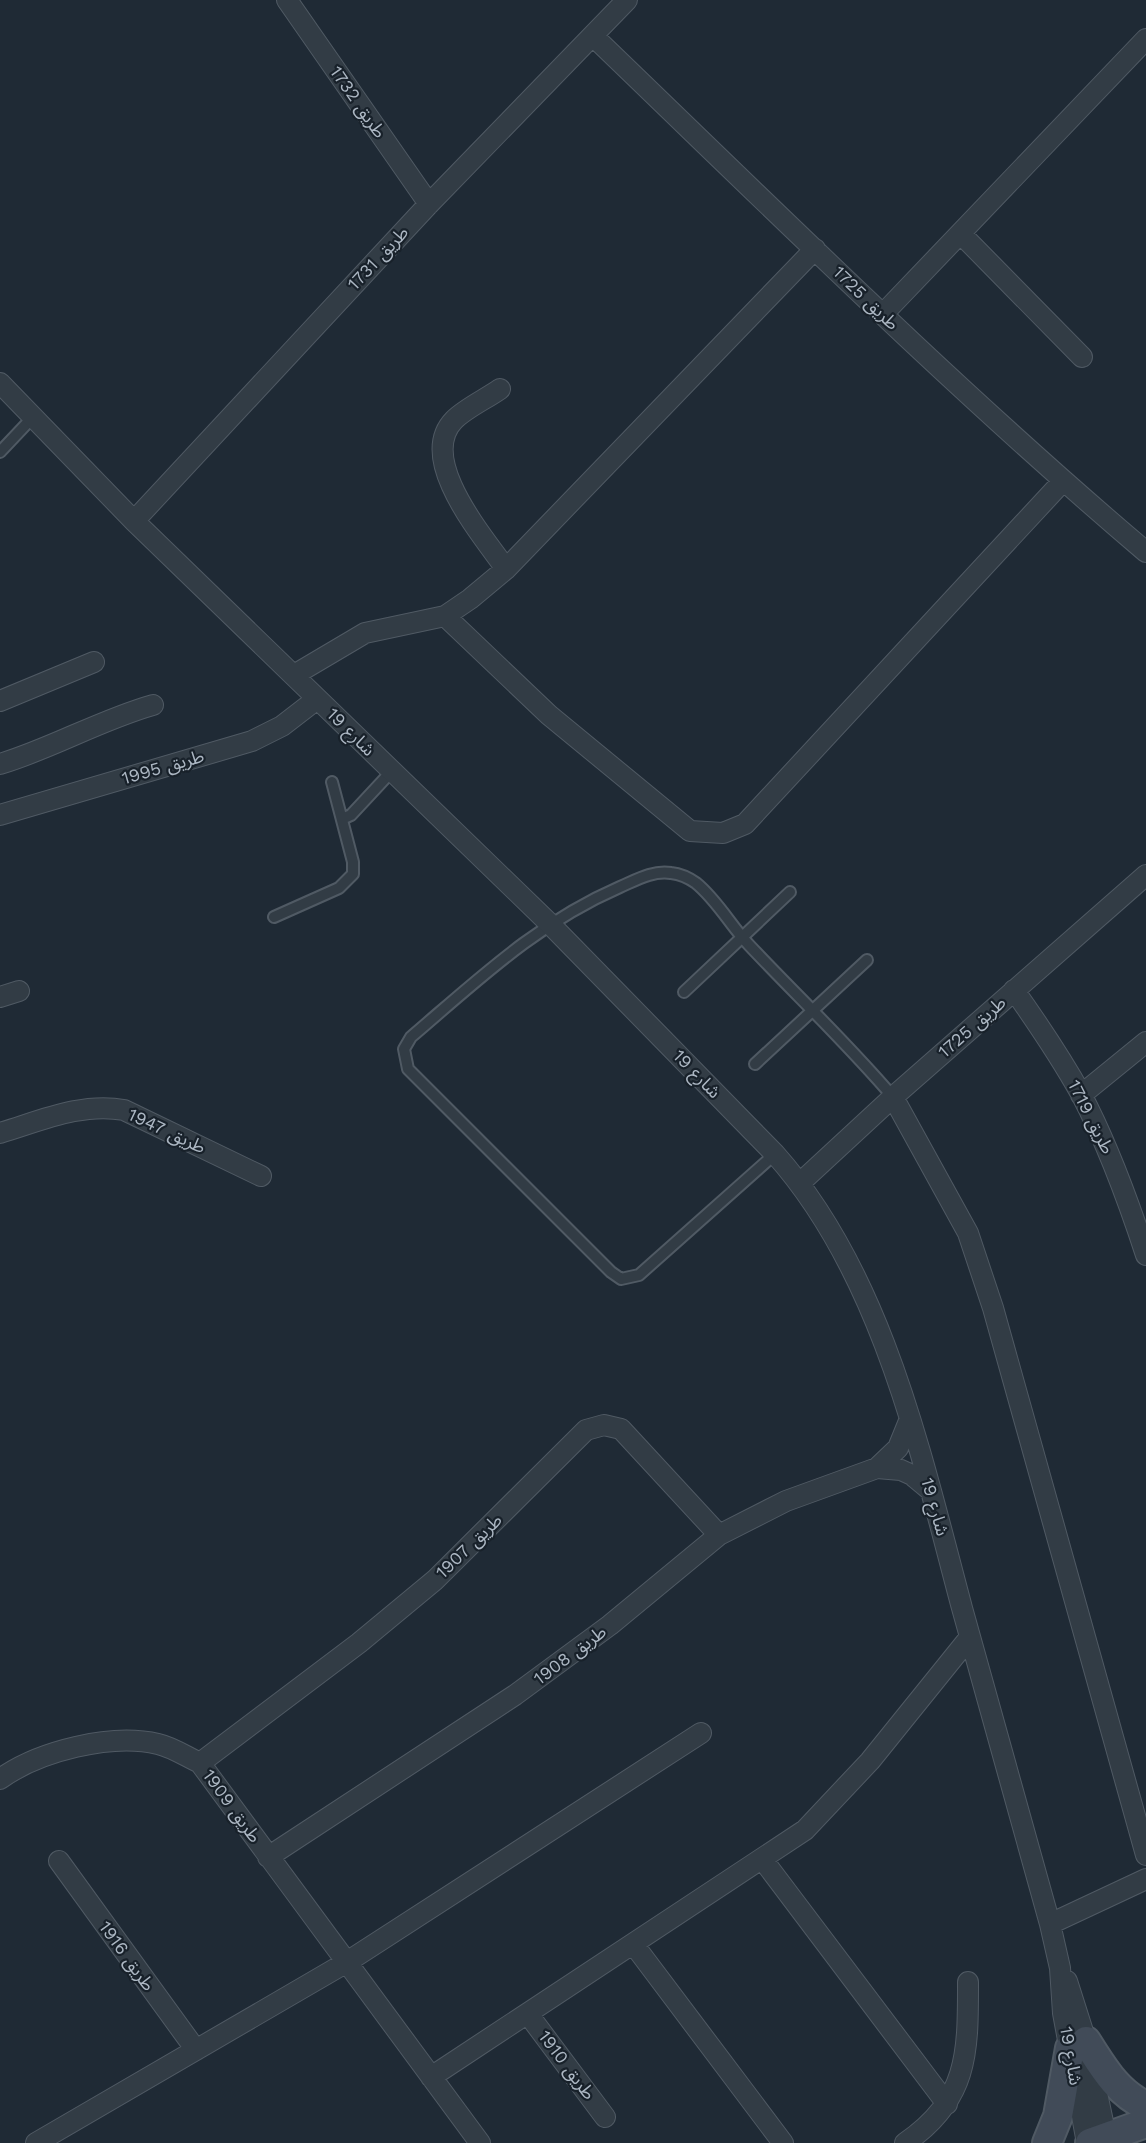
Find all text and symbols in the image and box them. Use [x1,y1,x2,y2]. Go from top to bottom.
street label: طريق 1732 [325,62,391,142]
street label: طريق 1731 [343,221,413,295]
street label: طريق 1725 [829,261,903,335]
street label: شارع 19 [320,703,380,763]
street label: طريق 1995 [119,745,207,789]
street label: طريق 1725 [933,991,1011,1063]
street label: شارع 19 [666,1045,726,1105]
street label: طريق 1719 [1063,1076,1119,1158]
street label: طريق 1947 [125,1103,209,1159]
street label: شارع 19 [913,1475,954,1539]
street label: طريق 1907 [431,1509,507,1583]
street label: طريق 1908 [529,1621,611,1689]
street label: طريق 1909 [198,1765,266,1847]
street label: طريق 1916 [94,1917,160,1995]
street label: شارع 19 [1052,2025,1087,2088]
street label: طريق 1910 [534,2026,600,2104]

